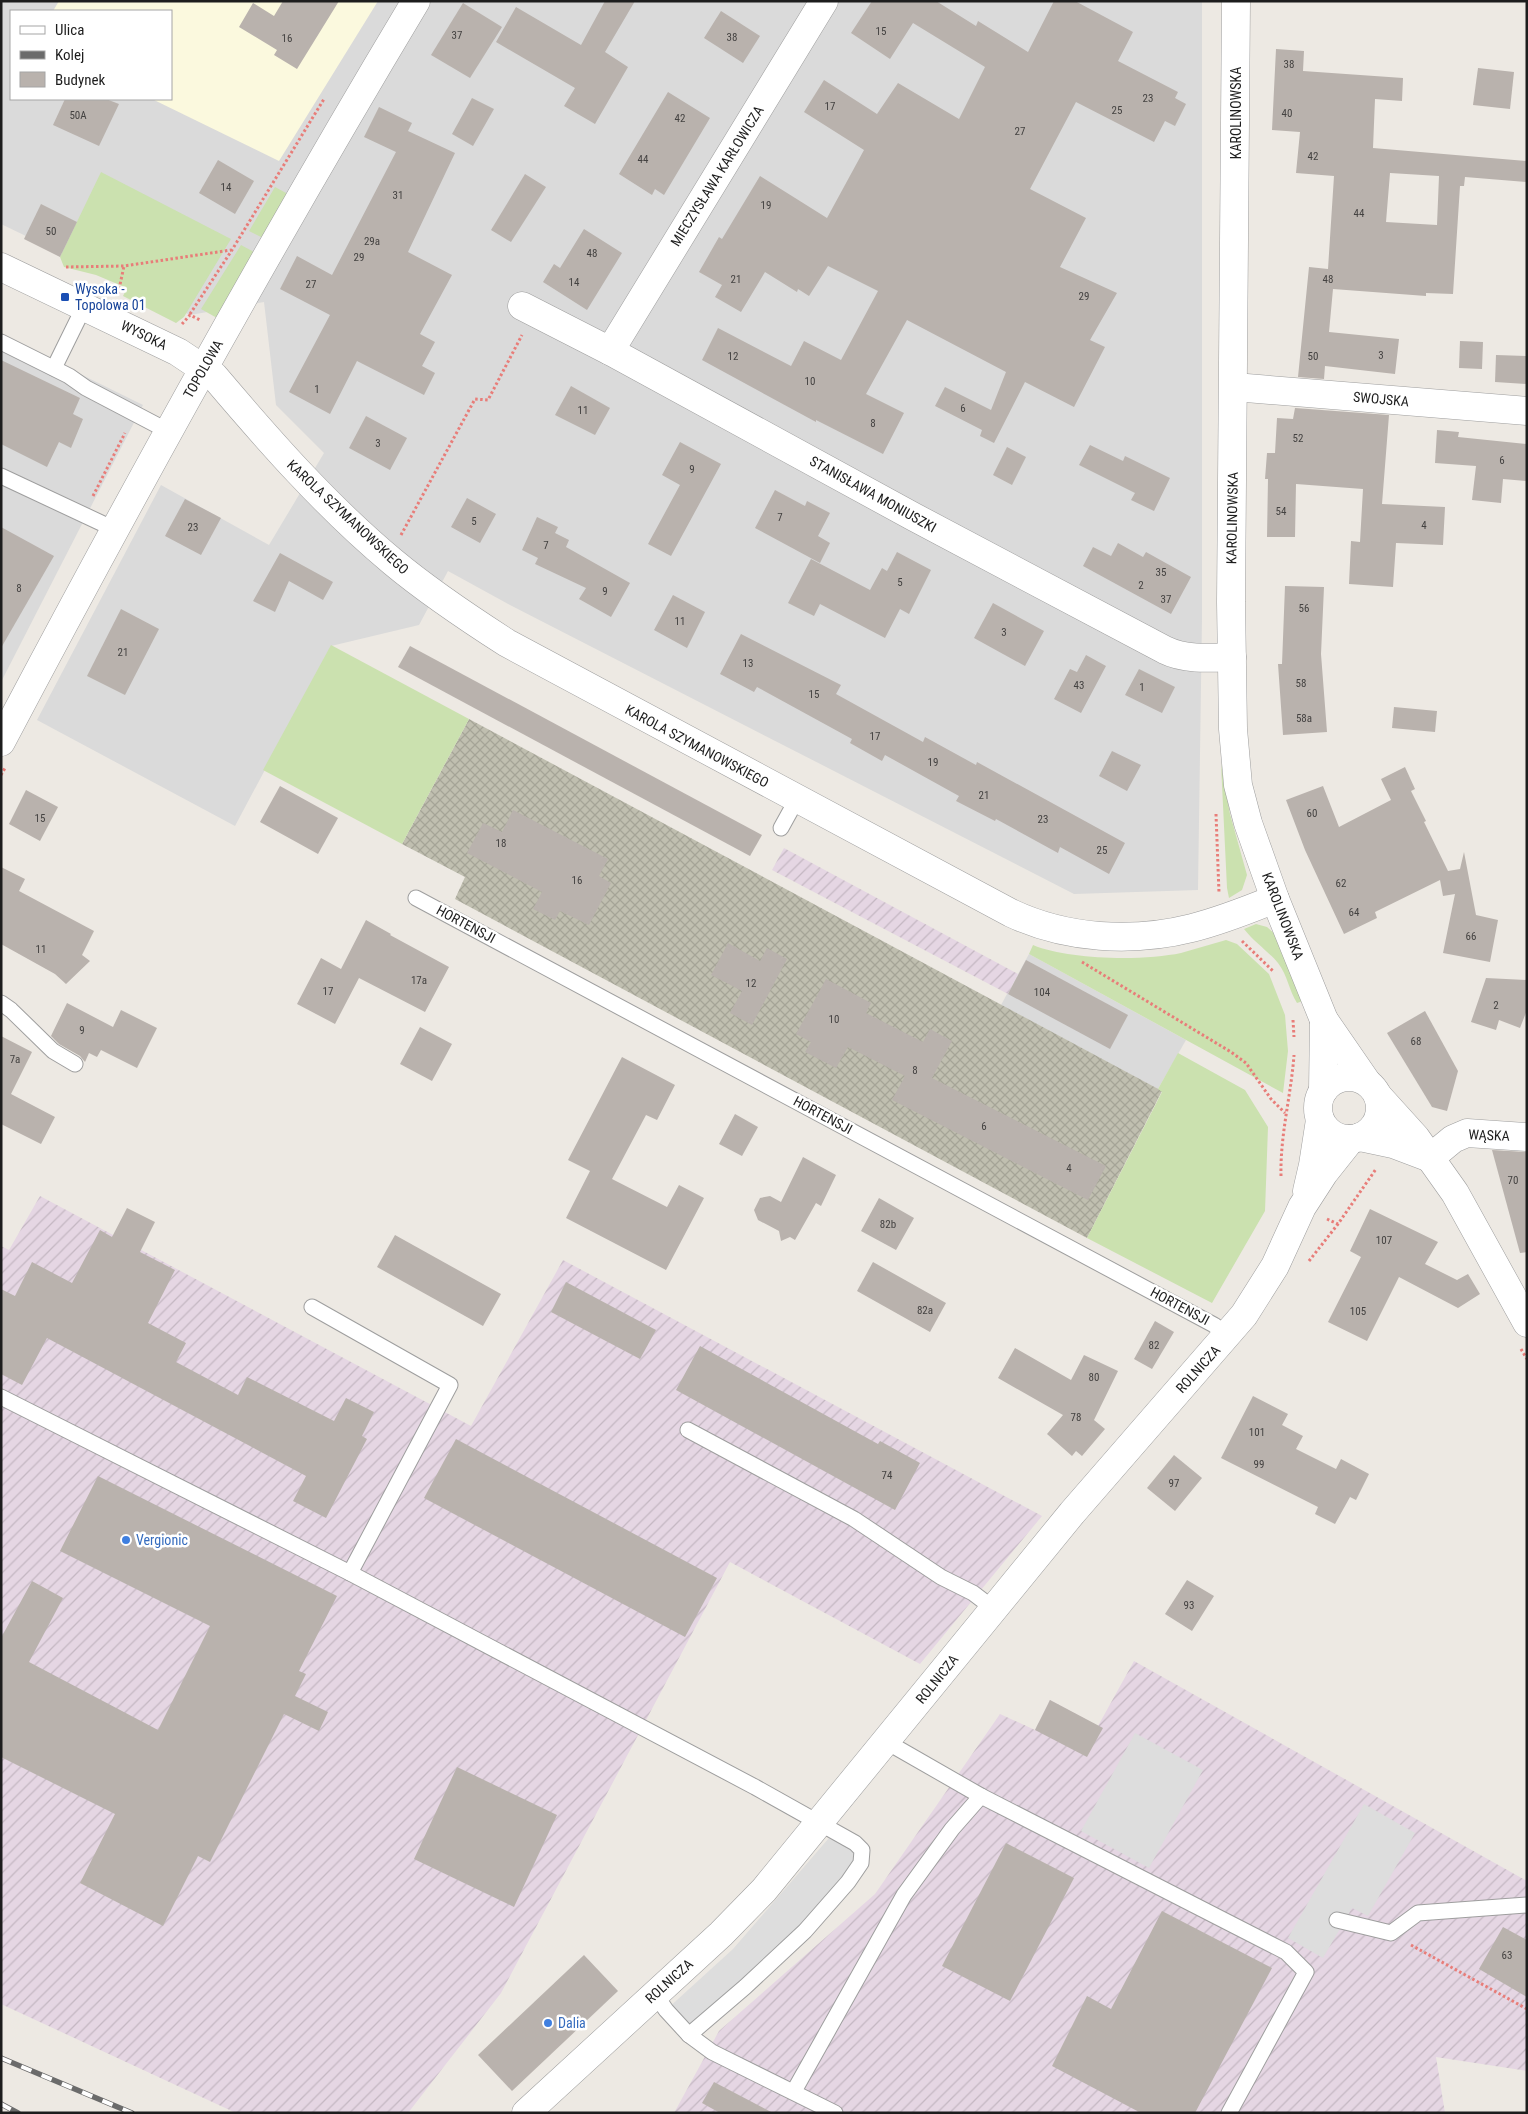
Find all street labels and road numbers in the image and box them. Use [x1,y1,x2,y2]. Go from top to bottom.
street label: KAROLINOWSKA [1228,67,1244,159]
street label: MIECZYSŁAWA KARŁOWICZA [667,103,767,249]
street label: WYSOKA [118,317,170,353]
street label: TOPOLOWA [180,337,226,401]
street label: SWOJSKA [1352,389,1410,409]
street label: STANISŁAWA MONIUSZKI [807,453,939,535]
street label: KAROLA SZYMANOWSKIEGO [284,457,412,577]
street label: KAROLINOWSKA [1223,472,1241,564]
street label: KAROLA SZYMANOWSKIEGO [623,701,771,791]
street label: KAROLINOWSKA [1259,870,1307,962]
street label: HORTENSJI [434,902,498,946]
street label: HORTENSJI [791,1093,855,1137]
street label: WĄSKA [1468,1126,1510,1144]
street label: HORTENSJI [1148,1284,1212,1328]
street label: ROLNICZA [1173,1342,1223,1396]
street label: ROLNICZA [912,1651,962,1707]
street label: ROLNICZA [642,1956,696,2006]

